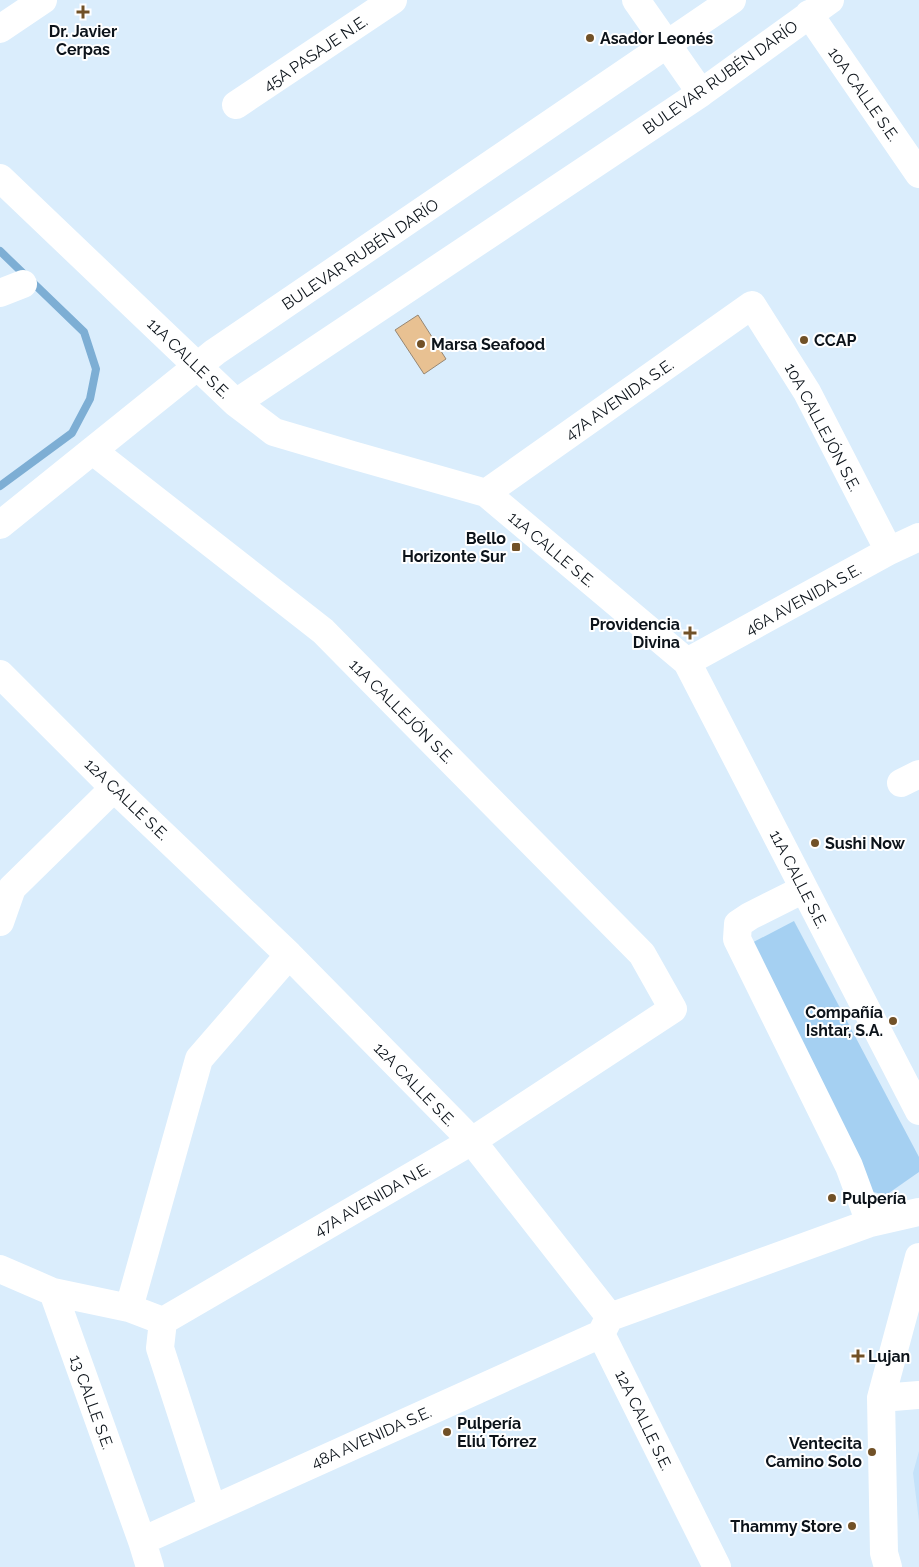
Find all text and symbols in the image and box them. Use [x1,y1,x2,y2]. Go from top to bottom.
marker: Dr. Javier Cerpas [76,5,90,19]
street label: 45A PASAJE N.E. [260,12,371,95]
street label: BULEVAR RUBÉN DARÍO [639,16,801,138]
place label: Dr. Javier Cerpas [49,22,117,59]
place label: Asador Leonés [600,29,713,48]
marker: Asador Leonés [584,32,596,44]
street label: 10A CALLE S.E. [824,44,903,145]
street label: BULEVAR RUBÉN DARÍO [278,194,442,314]
street label: 11A CALLE S.E. [143,314,234,403]
place label: CCAP [814,331,856,350]
marker: CCAP [798,334,810,346]
place label: Marsa Seafood [431,335,545,354]
marker: Marsa Seafood [415,338,427,350]
street label: 47A AVENIDA S.E. [561,355,677,444]
street label: 10A CALLEJÓN S.E. [781,359,865,495]
street label: 11A CALLE S.E. [504,507,599,591]
place label: Bello Horizonte Sur [402,529,506,566]
marker: Bello Horizonte Sur [510,541,522,553]
street label: 46A AVENIDA S.E. [742,560,865,639]
place label: Providencia Divina [590,615,680,652]
marker: Providencia Divina [684,627,696,639]
street label: 11A CALLEJÓN S.E. [346,655,458,767]
street label: 12A CALLE S.E. [81,755,173,844]
street label: 11A CALLE S.E. [766,827,831,932]
place label: Sushi Now [825,834,906,853]
marker: Sushi Now [809,837,821,849]
place label: Compañía Ishtar, S.A. [805,1003,883,1040]
marker: Compañía Ishtar, S.A. [887,1015,899,1027]
street label: 12A CALLE S.E. [370,1038,459,1130]
street label: 47A AVENIDA N.E. [311,1159,434,1240]
place label: Pulpería [842,1189,906,1208]
marker: Pulpería [826,1192,838,1204]
place label: Lujan [868,1347,910,1366]
marker: Lujan [852,1350,864,1362]
street label: 13 CALLE S.E. [66,1352,117,1452]
street label: 12A CALLE S.E. [611,1367,676,1473]
street label: 48A AVENIDA S.E. [308,1402,434,1473]
place label: Pulpería Eliú Tórrez [457,1414,537,1451]
marker: Pulpería Eliú Tórrez [441,1426,453,1438]
place label: Ventecita Camino Solo [765,1434,862,1471]
marker: Ventecita Camino Solo [866,1446,878,1458]
place label: Thammy Store [730,1517,842,1536]
marker: Thammy Store [846,1520,858,1532]

